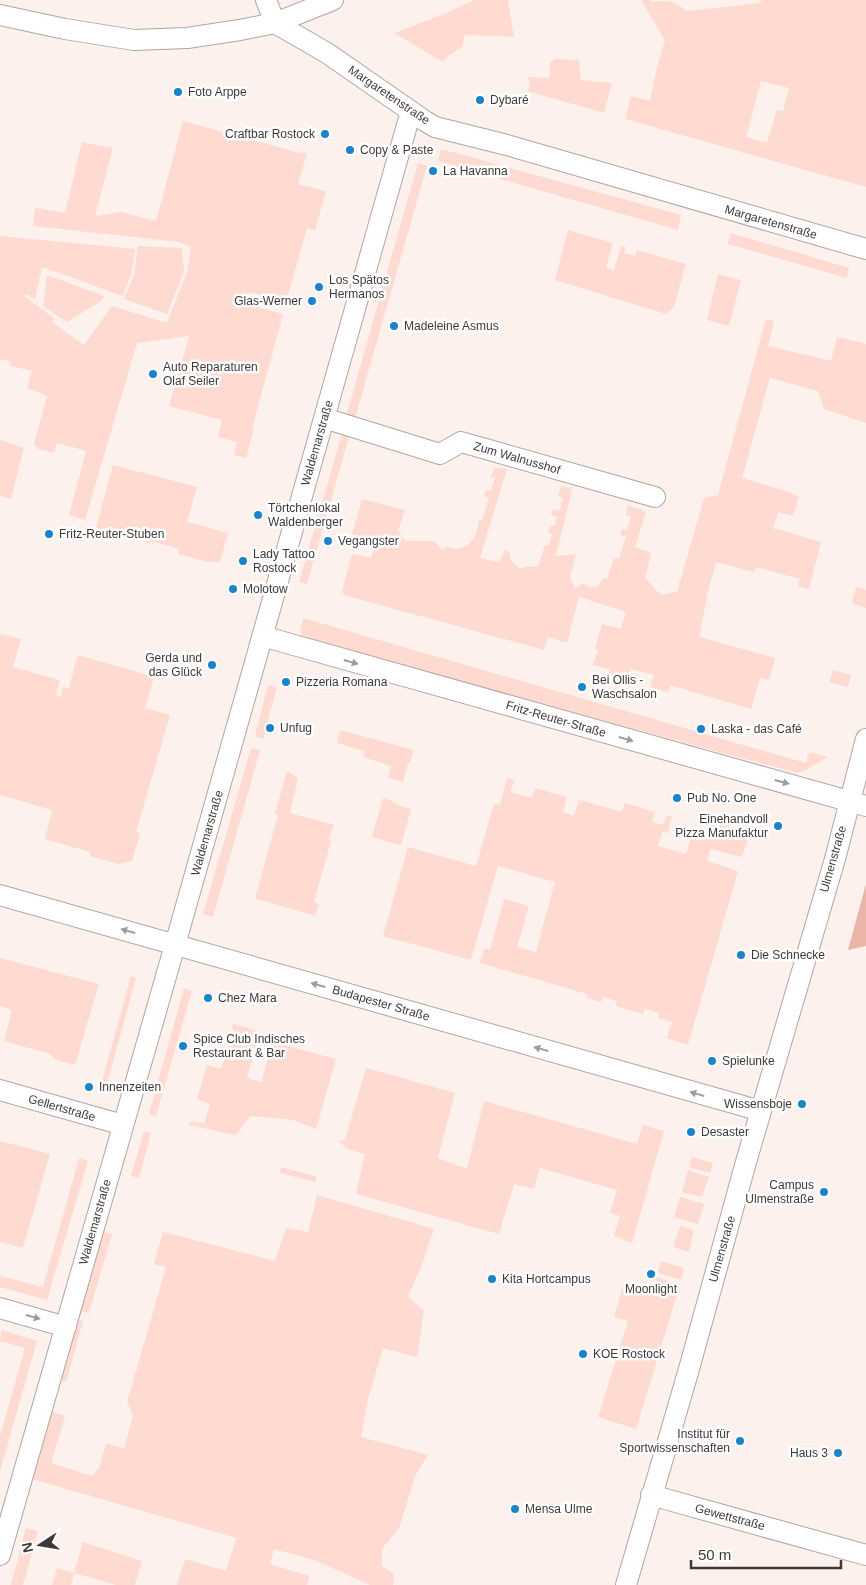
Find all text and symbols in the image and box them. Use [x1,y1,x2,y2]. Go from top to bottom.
street label: Margaretenstraße [346,63,433,128]
place label: Foto Arppe [188,85,247,99]
marker: Foto Arppe [172,86,184,98]
place label: Dybaré [490,93,529,107]
marker: Dybaré [474,94,486,106]
place label: Craftbar Rostock [225,127,316,141]
marker: Craftbar Rostock [319,128,331,140]
place label: Copy & Paste [360,143,434,157]
marker: Copy & Paste [344,144,356,156]
place label: La Havanna [443,164,508,178]
marker: La Havanna [427,165,439,177]
street label: Margaretenstraße [723,202,819,242]
place label: Los Spätos Hermanos [329,273,389,301]
marker: Los Spätos Hermanos [313,281,325,293]
place label: Glas-Werner [234,294,302,308]
marker: Glas-Werner [306,295,318,307]
place label: Madeleine Asmus [404,319,499,333]
marker: Madeleine Asmus [388,320,400,332]
place label: Auto Reparaturen Olaf Seiler [163,360,258,388]
marker: Auto Reparaturen Olaf Seiler [147,368,159,380]
street label: Waldemarstraße [298,398,336,487]
street label: Zum Walnusshof [472,439,563,477]
place label: Törtchenlokal Waldenberger [268,501,343,529]
marker: Törtchenlokal Waldenberger [252,509,264,521]
place label: Fritz-Reuter-Stuben [59,527,164,541]
marker: Fritz-Reuter-Stuben [43,528,55,540]
place label: Vegangster [338,534,399,548]
marker: Vegangster [322,535,334,547]
place label: Lady Tattoo Rostock [253,547,315,575]
marker: Lady Tattoo Rostock [237,555,249,567]
place label: Molotow [243,582,288,596]
marker: Molotow [227,583,239,595]
place label: Gerda und das Glück [145,651,203,679]
one-way arrow [344,658,359,666]
marker: Gerda und das Glück [206,659,218,671]
place label: Bei Ollis - Waschsalon [592,673,657,701]
place label: Pizzeria Romana [296,675,388,689]
marker: Pizzeria Romana [280,676,292,688]
marker: Bei Ollis - Waschsalon [576,681,588,693]
street label: Fritz-Reuter-Straße [504,698,608,740]
place label: Unfug [280,721,312,735]
marker: Unfug [264,722,276,734]
place label: Laska - das Café [711,722,802,736]
marker: Laska - das Café [695,723,707,735]
one-way arrow [618,735,633,743]
one-way arrow [775,779,790,787]
street label: Waldemarstraße [188,788,226,877]
place label: Pub No. One [687,791,757,805]
marker: Pub No. One [671,792,683,804]
place label: Einehandvoll Pizza Manufaktur [675,812,768,840]
marker: Einehandvoll Pizza Manufaktur [772,820,784,832]
street label: Ulmenstraße [817,824,849,894]
one-way arrow [121,927,136,935]
place label: Die Schnecke [751,948,825,962]
marker: Die Schnecke [735,949,747,961]
one-way arrow [310,981,325,989]
street label: Budapester Straße [331,982,432,1024]
place label: Chez Mara [218,991,277,1005]
marker: Chez Mara [202,992,214,1004]
place label: Spice Club Indisches Restaurant & Bar [193,1032,305,1060]
marker: Spice Club Indisches Restaurant & Bar [177,1040,189,1052]
one-way arrow [534,1045,549,1053]
place label: Spielunke [722,1054,775,1068]
marker: Spielunke [706,1055,718,1067]
place label: Innenzeiten [99,1080,161,1094]
marker: Innenzeiten [83,1081,95,1093]
one-way arrow [690,1089,705,1097]
street label: Gellertstraße [27,1092,98,1124]
place label: Wissensboje [724,1097,792,1111]
marker: Wissensboje [796,1098,808,1110]
place label: Desaster [701,1125,749,1139]
marker: Desaster [685,1126,697,1138]
street label: Waldemarstraße [76,1177,114,1266]
place label: Campus Ulmenstraße [745,1178,814,1206]
marker: Campus Ulmenstraße [818,1186,830,1198]
street label: Ulmenstraße [706,1214,738,1284]
marker: Moonlight [645,1268,657,1280]
place label: Kita Hortcampus [502,1272,591,1286]
marker: Kita Hortcampus [486,1273,498,1285]
place label: Moonlight [625,1282,678,1296]
one-way arrow [25,1314,40,1322]
place label: KOE Rostock [593,1347,666,1361]
marker: KOE Rostock [577,1348,589,1360]
place label: Institut für Sportwissenschaften [619,1427,730,1455]
marker: Institut für Sportwissenschaften [734,1435,746,1447]
place label: Haus 3 [790,1446,828,1460]
marker: Haus 3 [832,1447,844,1459]
street label: Gewettstraße [693,1501,767,1533]
place label: Mensa Ulme [525,1502,593,1516]
marker: Mensa Ulme [509,1503,521,1515]
north arrow [15,1520,65,1570]
scale bar [691,1538,841,1570]
text: N [18,1541,36,1554]
text: 50 m [698,1546,731,1563]

